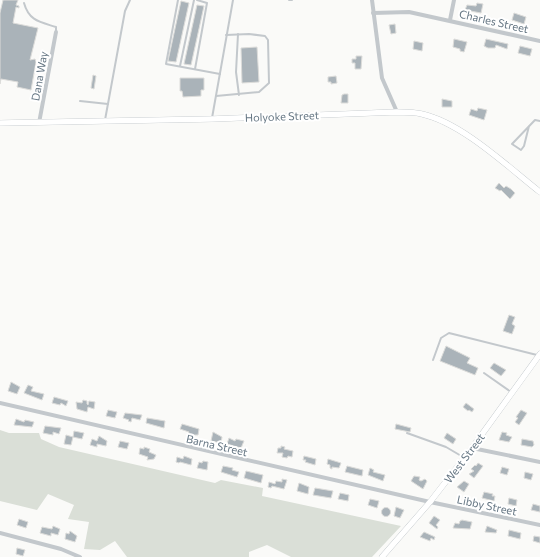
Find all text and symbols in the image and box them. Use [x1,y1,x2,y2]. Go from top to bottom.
street label: Charles Street [458,7,530,35]
street label: Dana Way [28,50,50,102]
street label: Holyoke Street [245,108,320,124]
street label: West Street [441,430,487,485]
street label: Barna Street [185,432,249,458]
street label: Libby Street [456,492,519,518]

